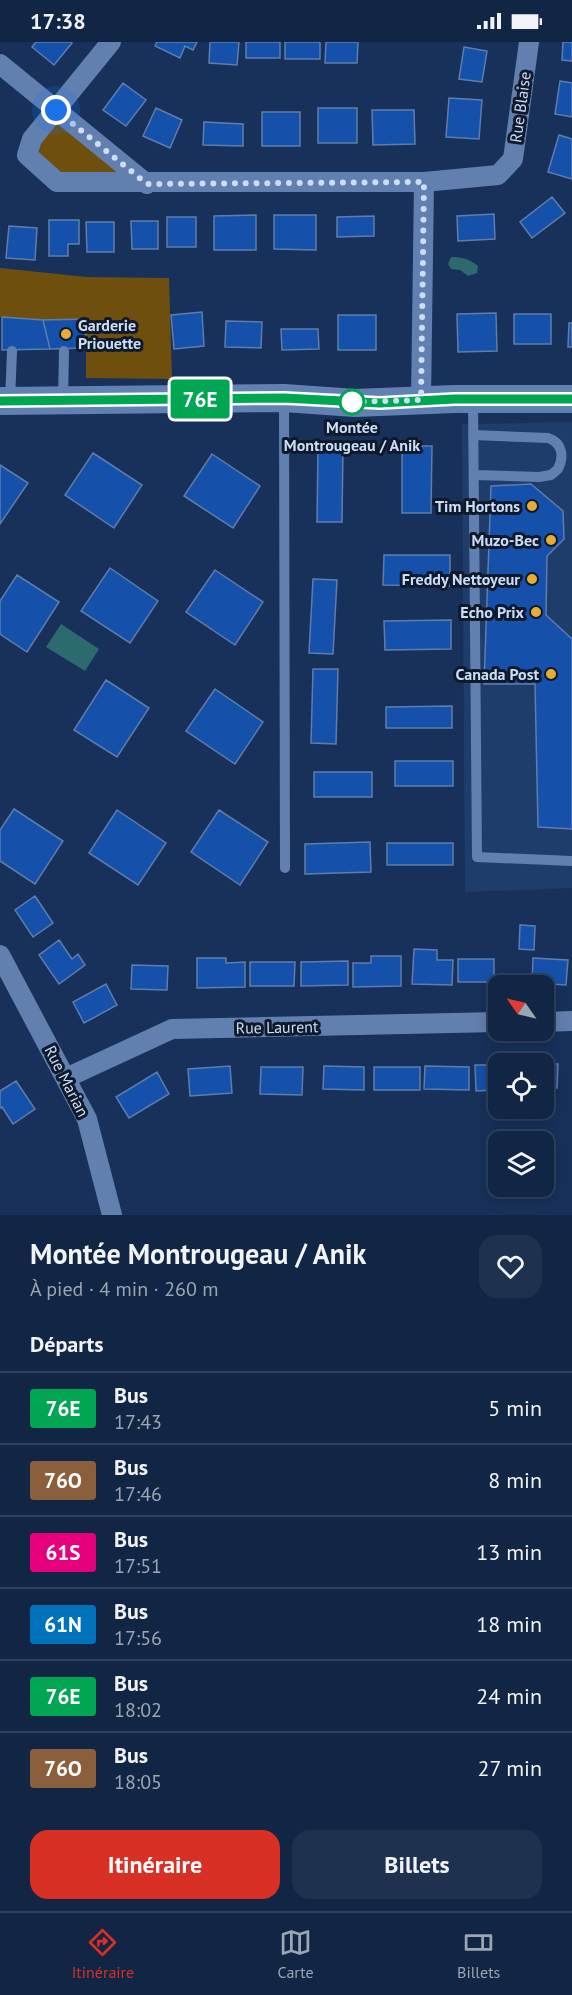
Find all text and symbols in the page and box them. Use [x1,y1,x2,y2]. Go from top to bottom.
text: 17:38 [30,7,86,35]
street label: Rue Blaise [505,70,535,144]
your location [41,95,71,125]
place label: Garderie Priouette [78,315,141,353]
marker: Garderie Priouette [59,327,73,341]
line badge: 76E [166,380,234,418]
text: 76E [183,386,217,413]
marker: Montée Montrougeau / Anik [339,389,365,415]
place label: Montée Montrougeau / Anik [284,417,420,455]
place label: Tim Hortons [435,496,520,516]
marker: Tim Hortons [525,499,539,513]
place label: Muzo-Bec [472,530,539,550]
marker: Muzo-Bec [544,533,558,547]
place label: Freddy Nettoyeur [402,569,520,589]
marker: Freddy Nettoyeur [525,572,539,586]
place label: Echo Prix [460,602,525,622]
marker: Echo Prix [529,605,543,619]
place label: Canada Post [456,664,539,684]
marker: Canada Post [544,667,558,681]
north arrow [488,975,554,1041]
map controls [488,975,554,1197]
street label: Rue Laurent [236,1016,319,1038]
street label: Rue Marian [41,1042,93,1120]
button: locate [488,1053,554,1119]
button: layers [488,1131,554,1197]
text: Montée Montrougeau / Anik [30,1235,366,1272]
button: heart [479,1235,542,1298]
text: À pied · 4 min · 260 m [30,1276,218,1302]
text: Départs [30,1330,104,1358]
text: Bus [114,1381,148,1409]
text: 5 min [488,1394,542,1422]
text: 76E [46,1395,80,1422]
text: 17:43 [114,1409,162,1435]
text: Bus [114,1453,148,1481]
text: 8 min [488,1466,542,1494]
text: 76O [44,1467,82,1494]
text: 17:46 [114,1481,162,1507]
text: Bus [114,1525,148,1553]
text: 13 min [476,1538,542,1566]
text: 61S [46,1539,80,1566]
text: 17:51 [114,1553,162,1579]
text: Bus [114,1597,148,1625]
text: 18 min [476,1610,542,1638]
text: 61N [44,1611,82,1638]
text: 17:56 [114,1625,162,1651]
text: Bus [114,1669,148,1697]
text: 24 min [476,1682,542,1710]
text: 76E [46,1683,80,1710]
text: 18:02 [114,1697,162,1723]
text: Bus [114,1741,148,1769]
text: 27 min [478,1754,542,1782]
text: 76O [44,1755,82,1782]
text: 18:05 [114,1769,162,1795]
button: Itinéraire [30,1830,280,1899]
button: Billets [292,1830,542,1899]
tab: Itinéraire [72,1926,134,1982]
tab: Carte [278,1926,314,1982]
tab: Billets [457,1926,500,1982]

